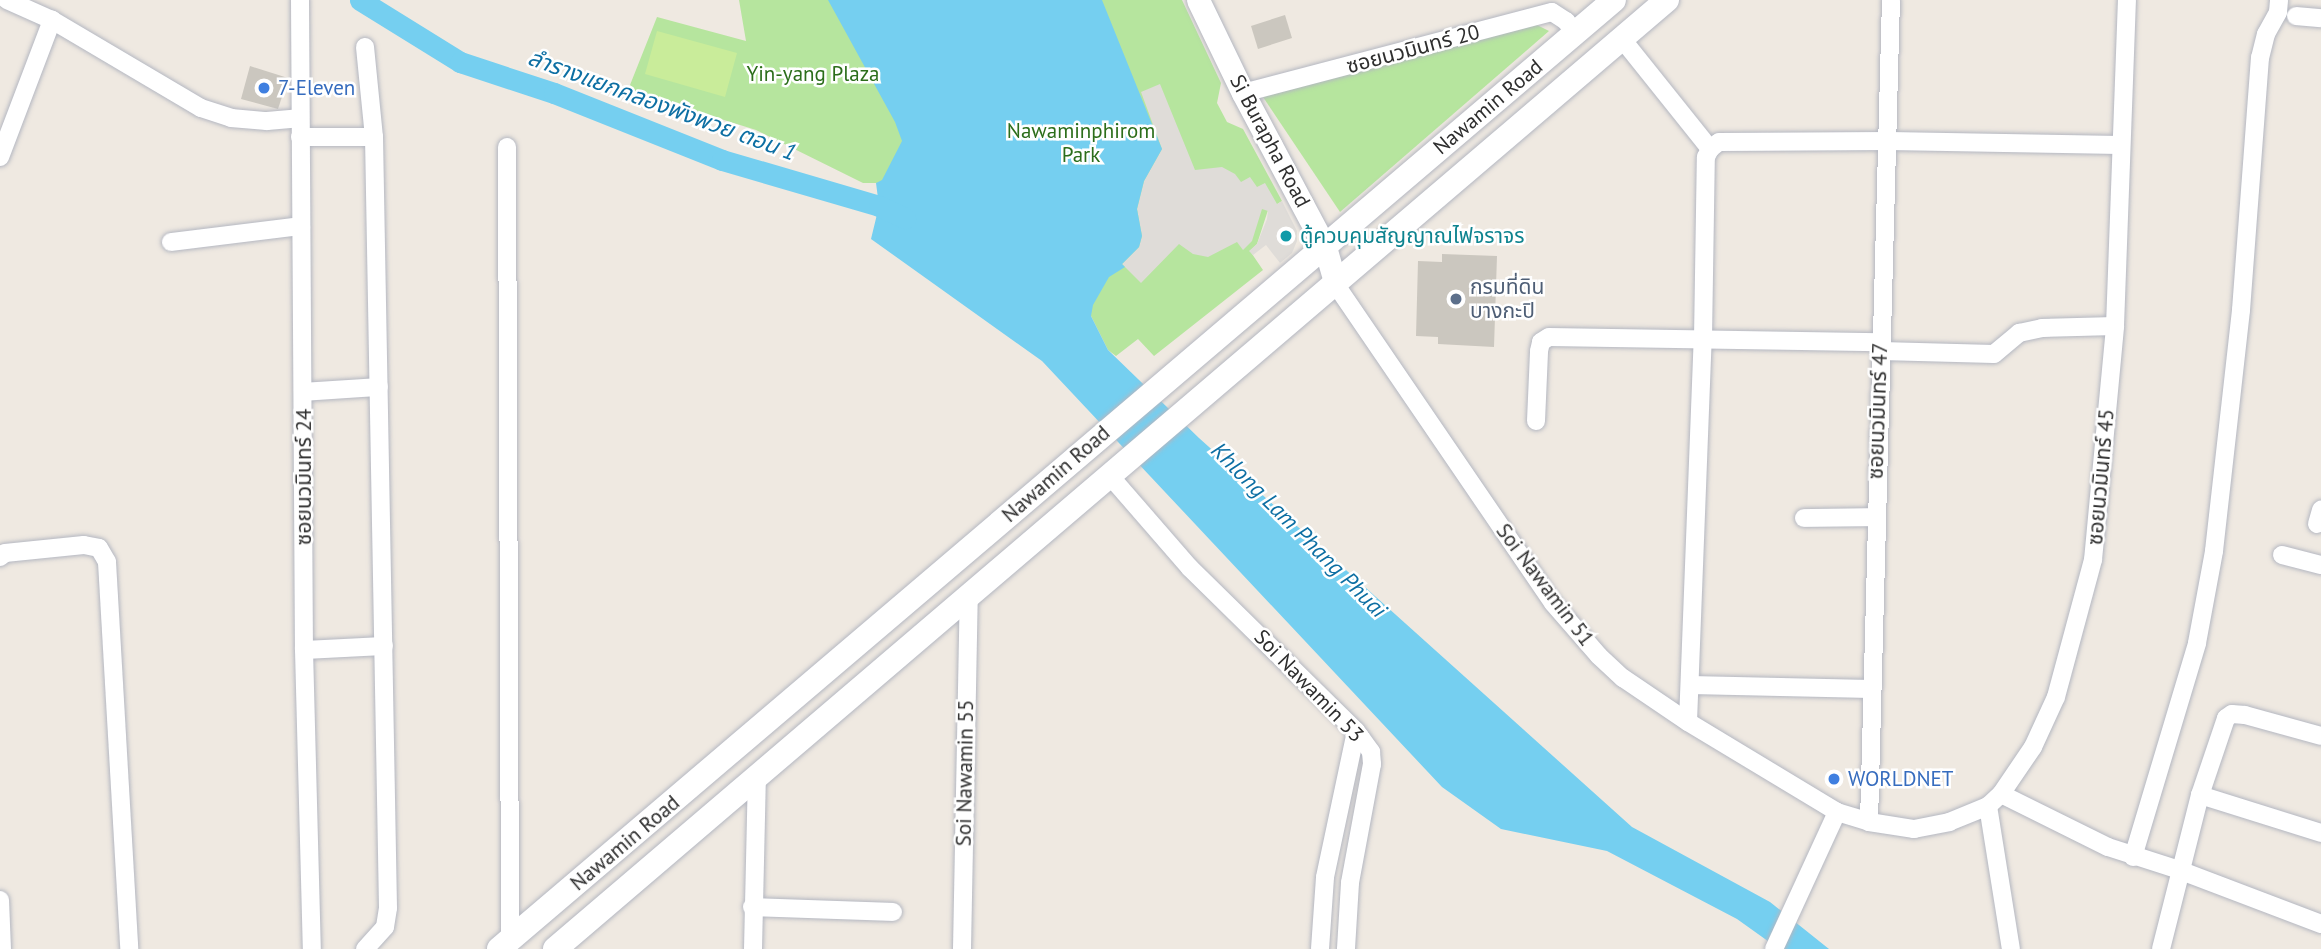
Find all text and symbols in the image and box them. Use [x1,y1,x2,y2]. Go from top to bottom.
street label: ซอยนวมินทร์ 20 [1344,19,1482,79]
water label: ลำรางแยกคลองพังพวย ตอน 1 [524,44,800,166]
street label: Nawamin Road [1428,54,1548,160]
park label: Yin-yang Plaza [746,61,880,87]
street label: Si Burapha Road [1224,70,1316,212]
place label: 7-Eleven [278,75,355,101]
marker: 7-Eleven [256,80,272,96]
park label: Nawaminphirom Park [1007,118,1155,168]
place label: ตู้ควบคุมสัญญาณไฟจราจร [1300,223,1525,249]
marker: ตู้ควบคุมสัญญาณไฟจราจร [1278,228,1294,244]
place label: กรมที่ดิน บางกะปิ [1470,274,1544,324]
marker: กรมที่ดิน บางกะปิ [1448,291,1464,307]
street label: ซอยนวมินทร์ 47 [1863,342,1893,480]
street label: ซอยนวมินทร์ 45 [2082,408,2120,546]
street label: ซอยนวมินทร์ 24 [291,409,317,545]
street label: Nawamin Road [997,420,1115,528]
water label: Khlong Lam Phang Phuai [1205,436,1393,624]
street label: Soi Nawamin 51 [1491,519,1599,651]
street label: Soi Nawamin 53 [1249,624,1369,748]
street label: Soi Nawamin 55 [951,699,979,847]
place label: WORLDNET [1848,766,1953,792]
marker: WORLDNET [1826,771,1842,787]
street label: Nawamin Road [565,790,685,896]

